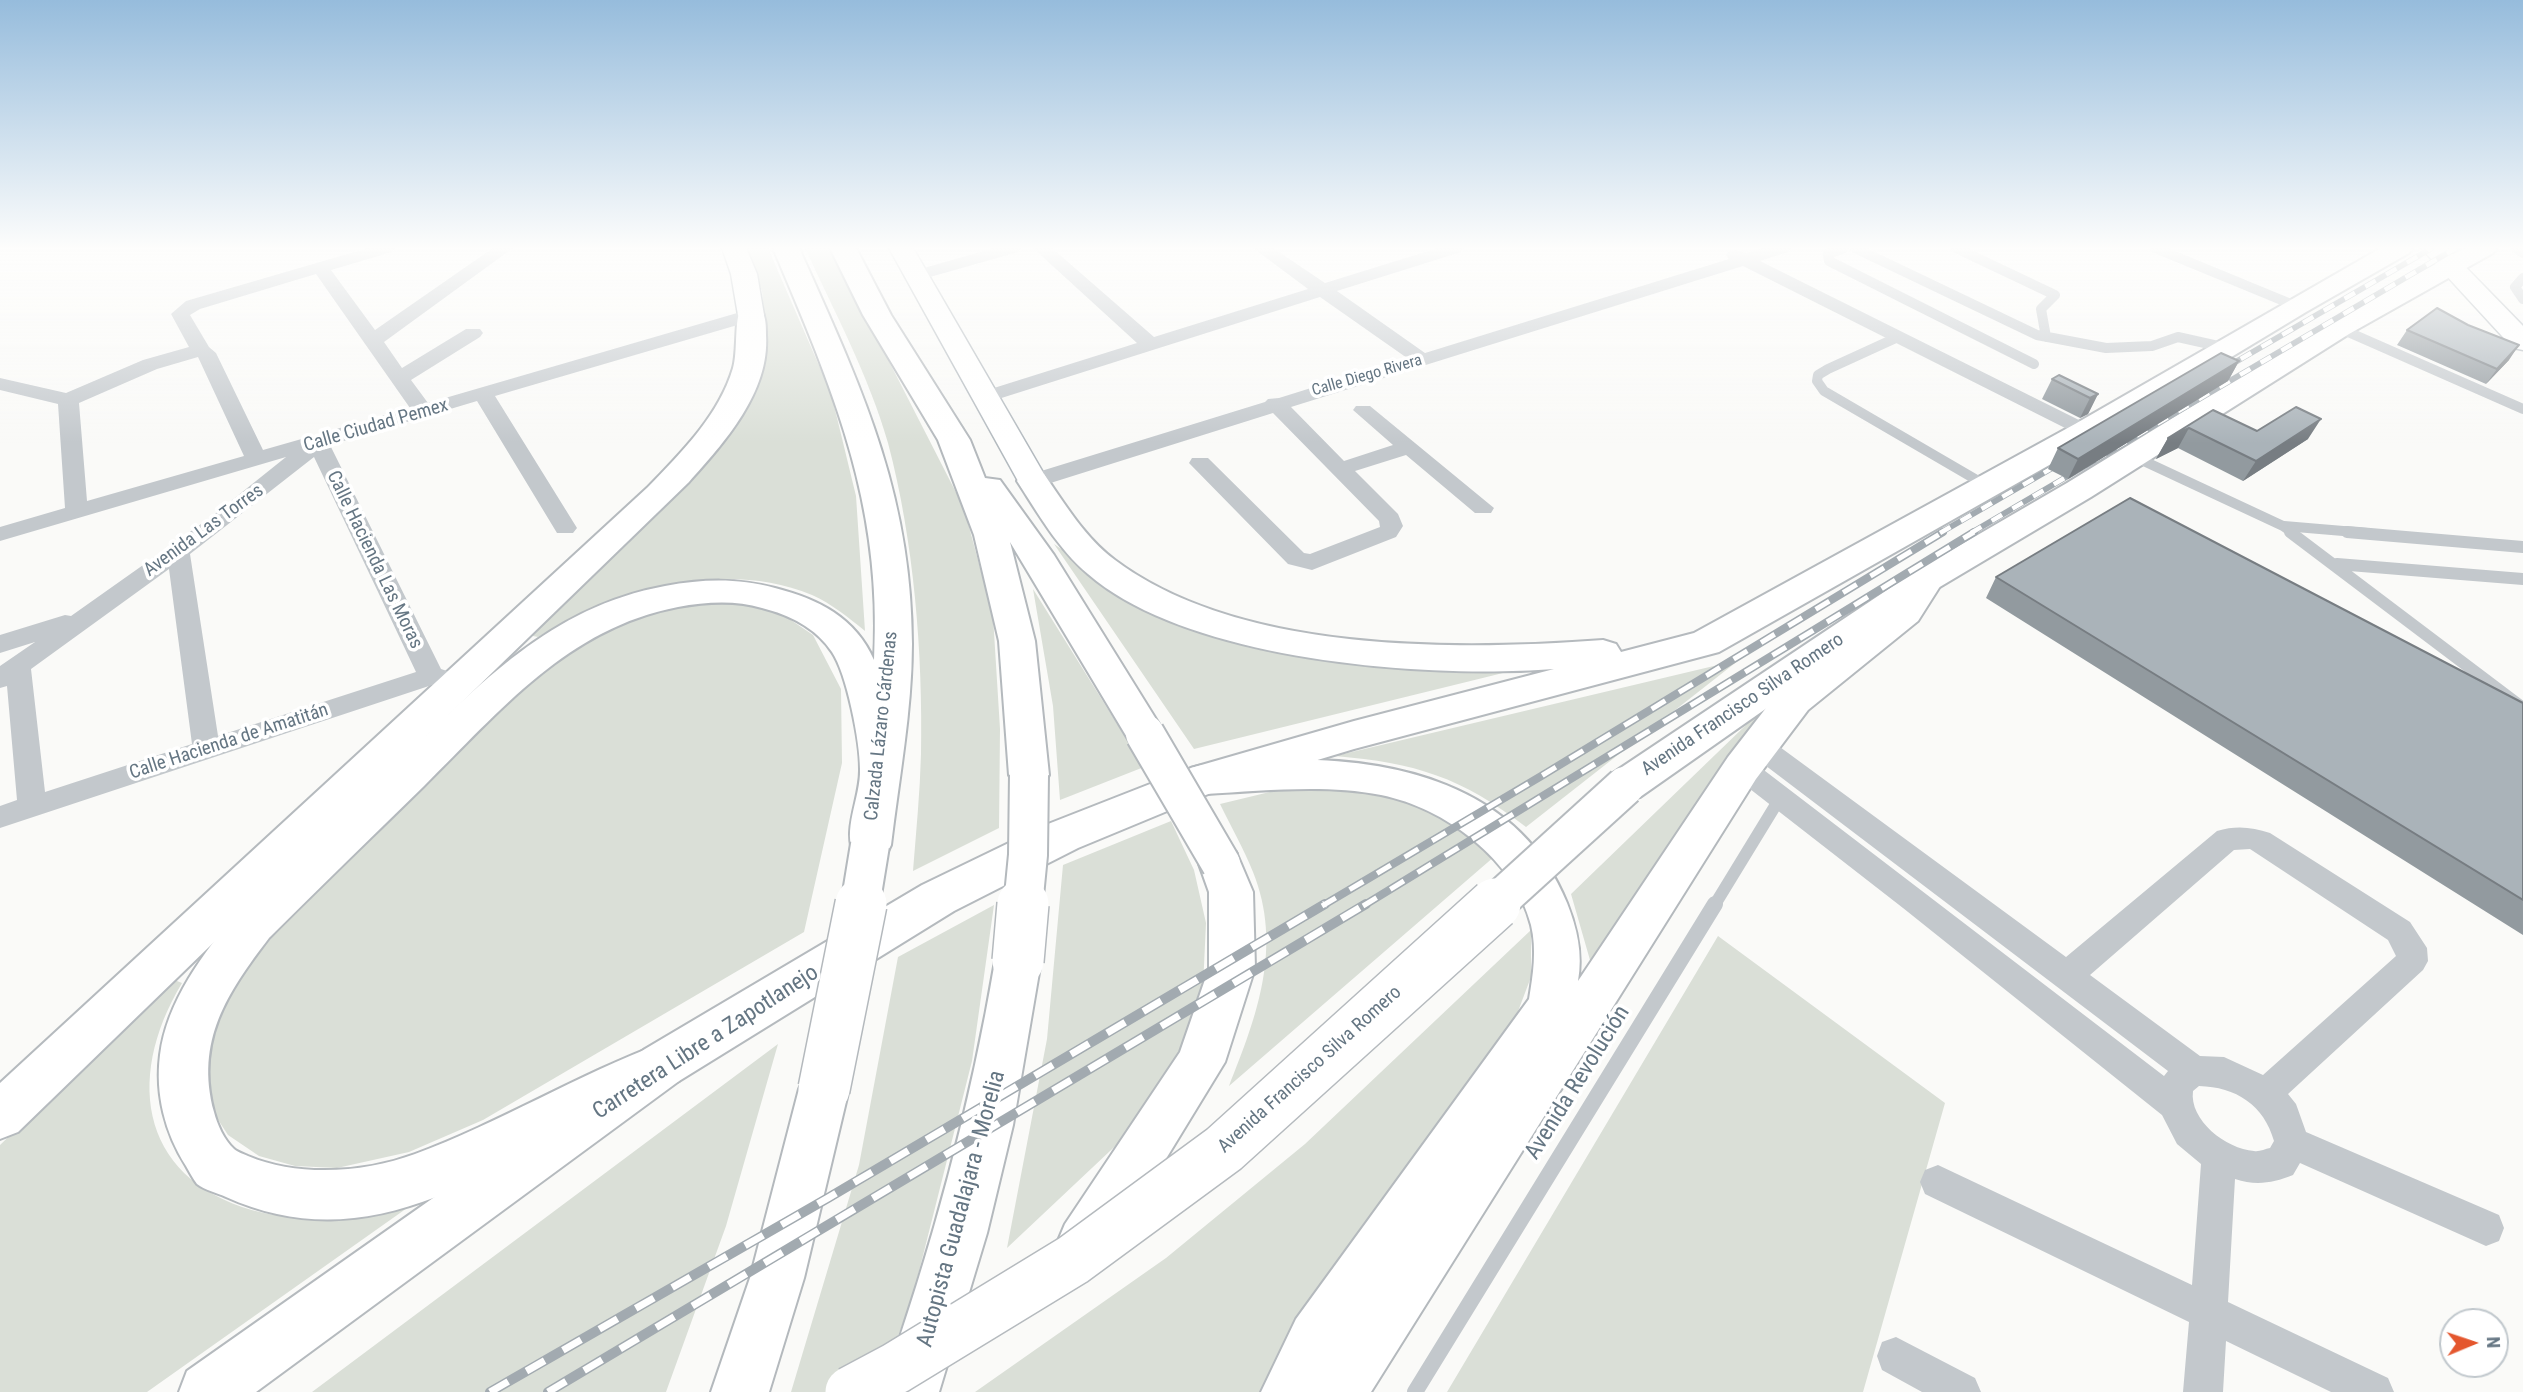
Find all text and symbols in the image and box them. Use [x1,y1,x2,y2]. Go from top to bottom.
street label: Calle Diego Rivera [1310,351,1424,401]
street label: Calle Ciudad Pemex [301,394,451,458]
street label: Calle Hacienda Las Moras [321,467,427,653]
street label: Avenida Las Torres [140,480,268,582]
street label: Avenida Francisco Silva Romero [1638,629,1848,781]
street label: Calzada Lázaro Cárdenas [861,630,903,822]
street label: Calle Hacienda de Amatitán [127,699,331,785]
street label: Carretera Libre a Zapotlanejo [588,960,824,1126]
street label: Avenida Francisco Silva Romero [1214,982,1406,1158]
street label: Avenida Revolución [1520,1001,1636,1165]
street label: Autopista Guadalajara - Morelia [912,1068,1012,1350]
north arrow [2439,1308,2509,1378]
text: N [2482,1336,2505,1349]

